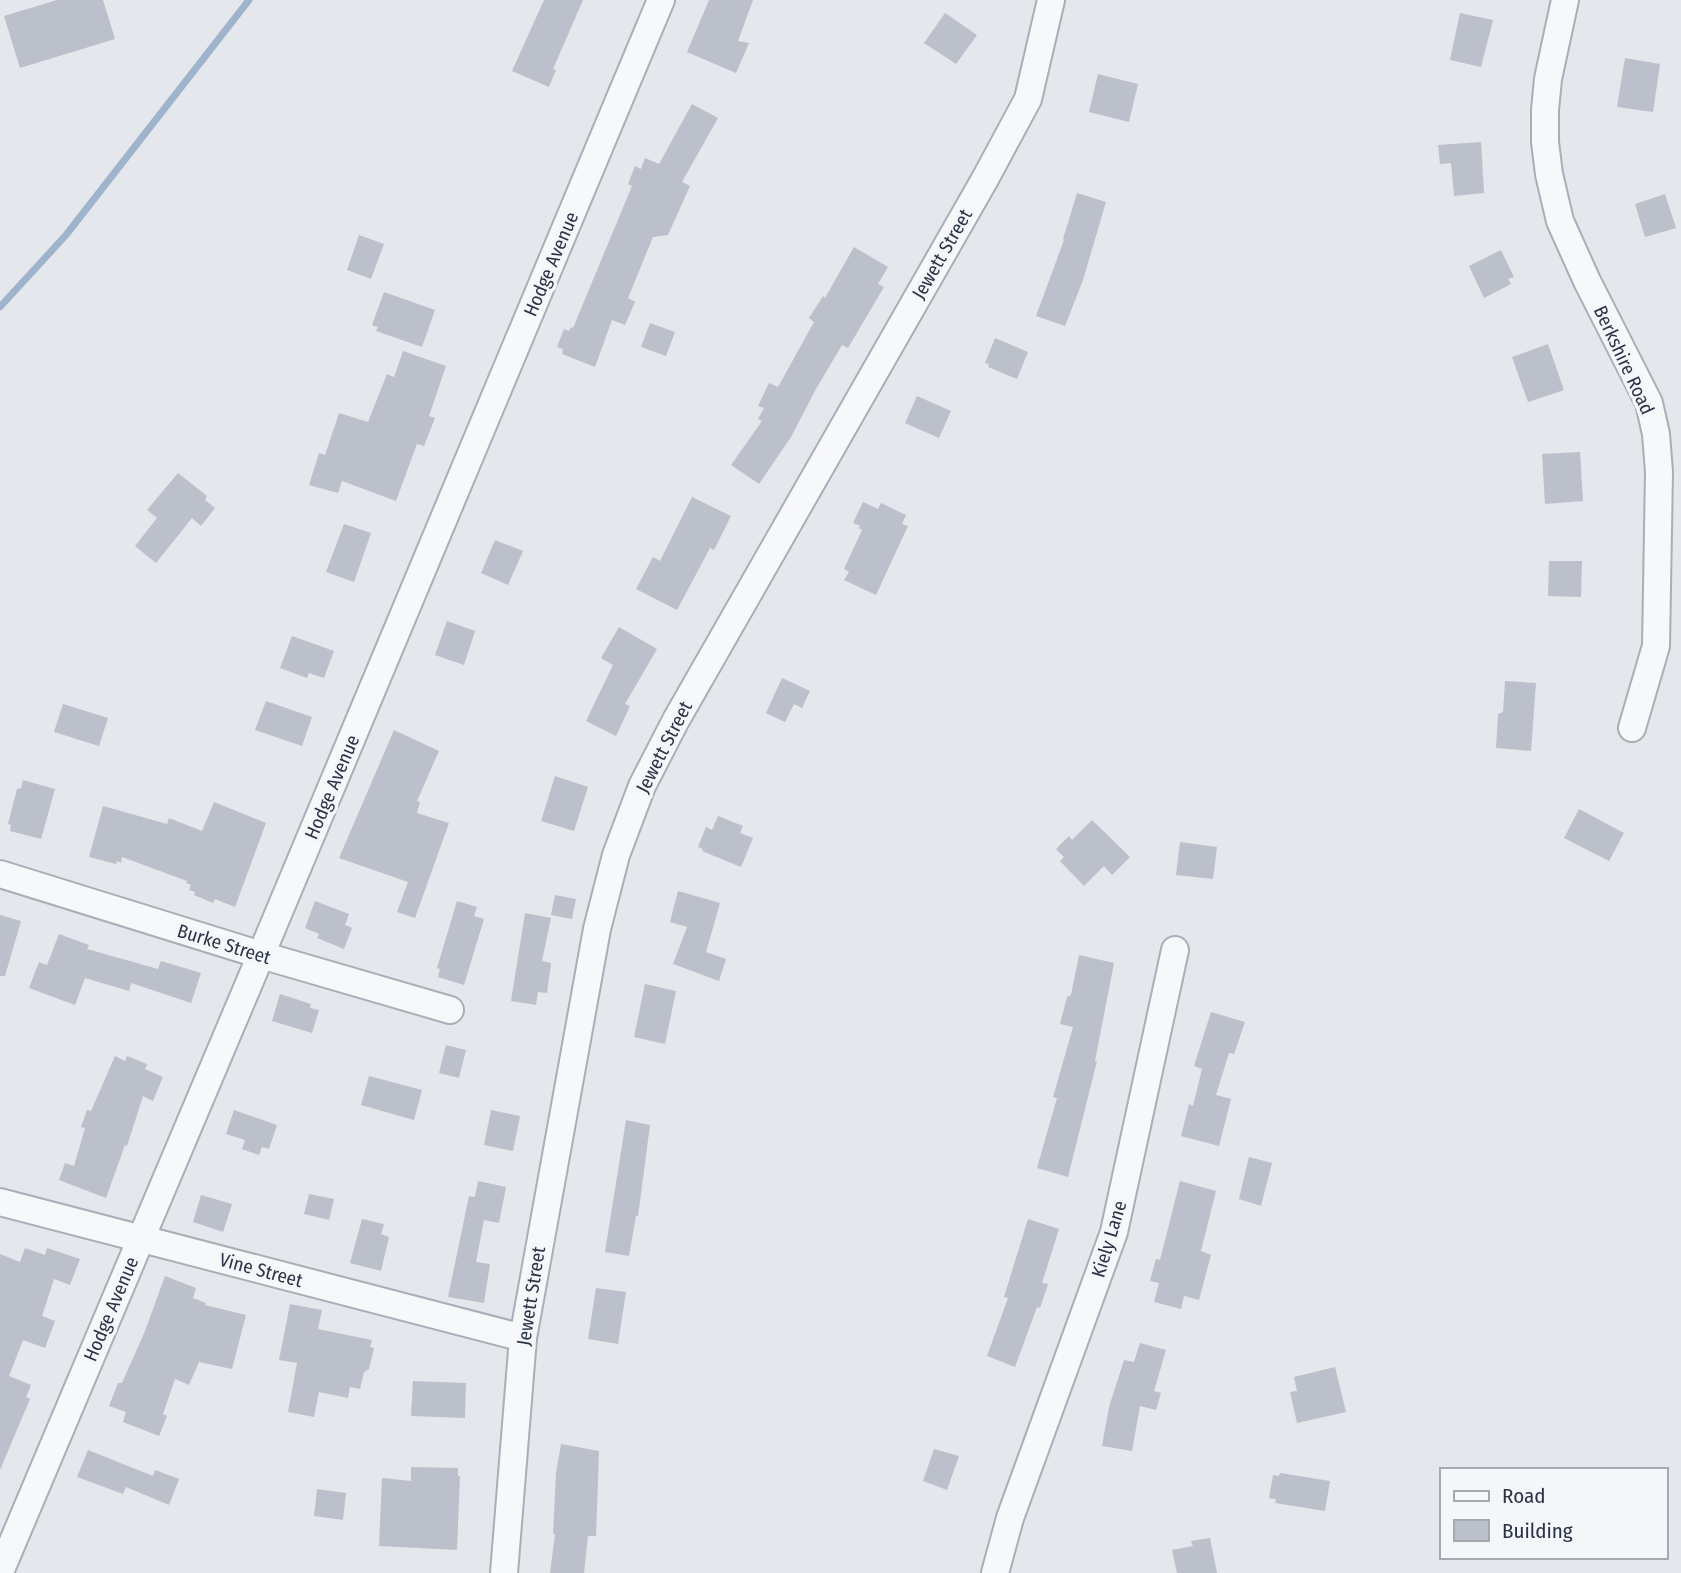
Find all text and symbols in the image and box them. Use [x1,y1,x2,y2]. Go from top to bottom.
street label: Jewett Street [907,204,977,303]
street label: Hodge Avenue [519,208,583,320]
street label: Berkshire Road [1589,302,1659,418]
street label: Jewett Street [631,697,697,797]
street label: Hodge Avenue [300,731,364,843]
street label: Burke Street [175,919,274,969]
street label: Kiely Lane [1086,1198,1132,1280]
street label: Jewett Street [512,1244,550,1347]
street label: Vine Street [217,1248,306,1292]
street label: Hodge Avenue [79,1253,143,1365]
legend [1440,1468,1667,1559]
text: Road [1502,1483,1546,1509]
text: Building [1502,1518,1573,1544]

